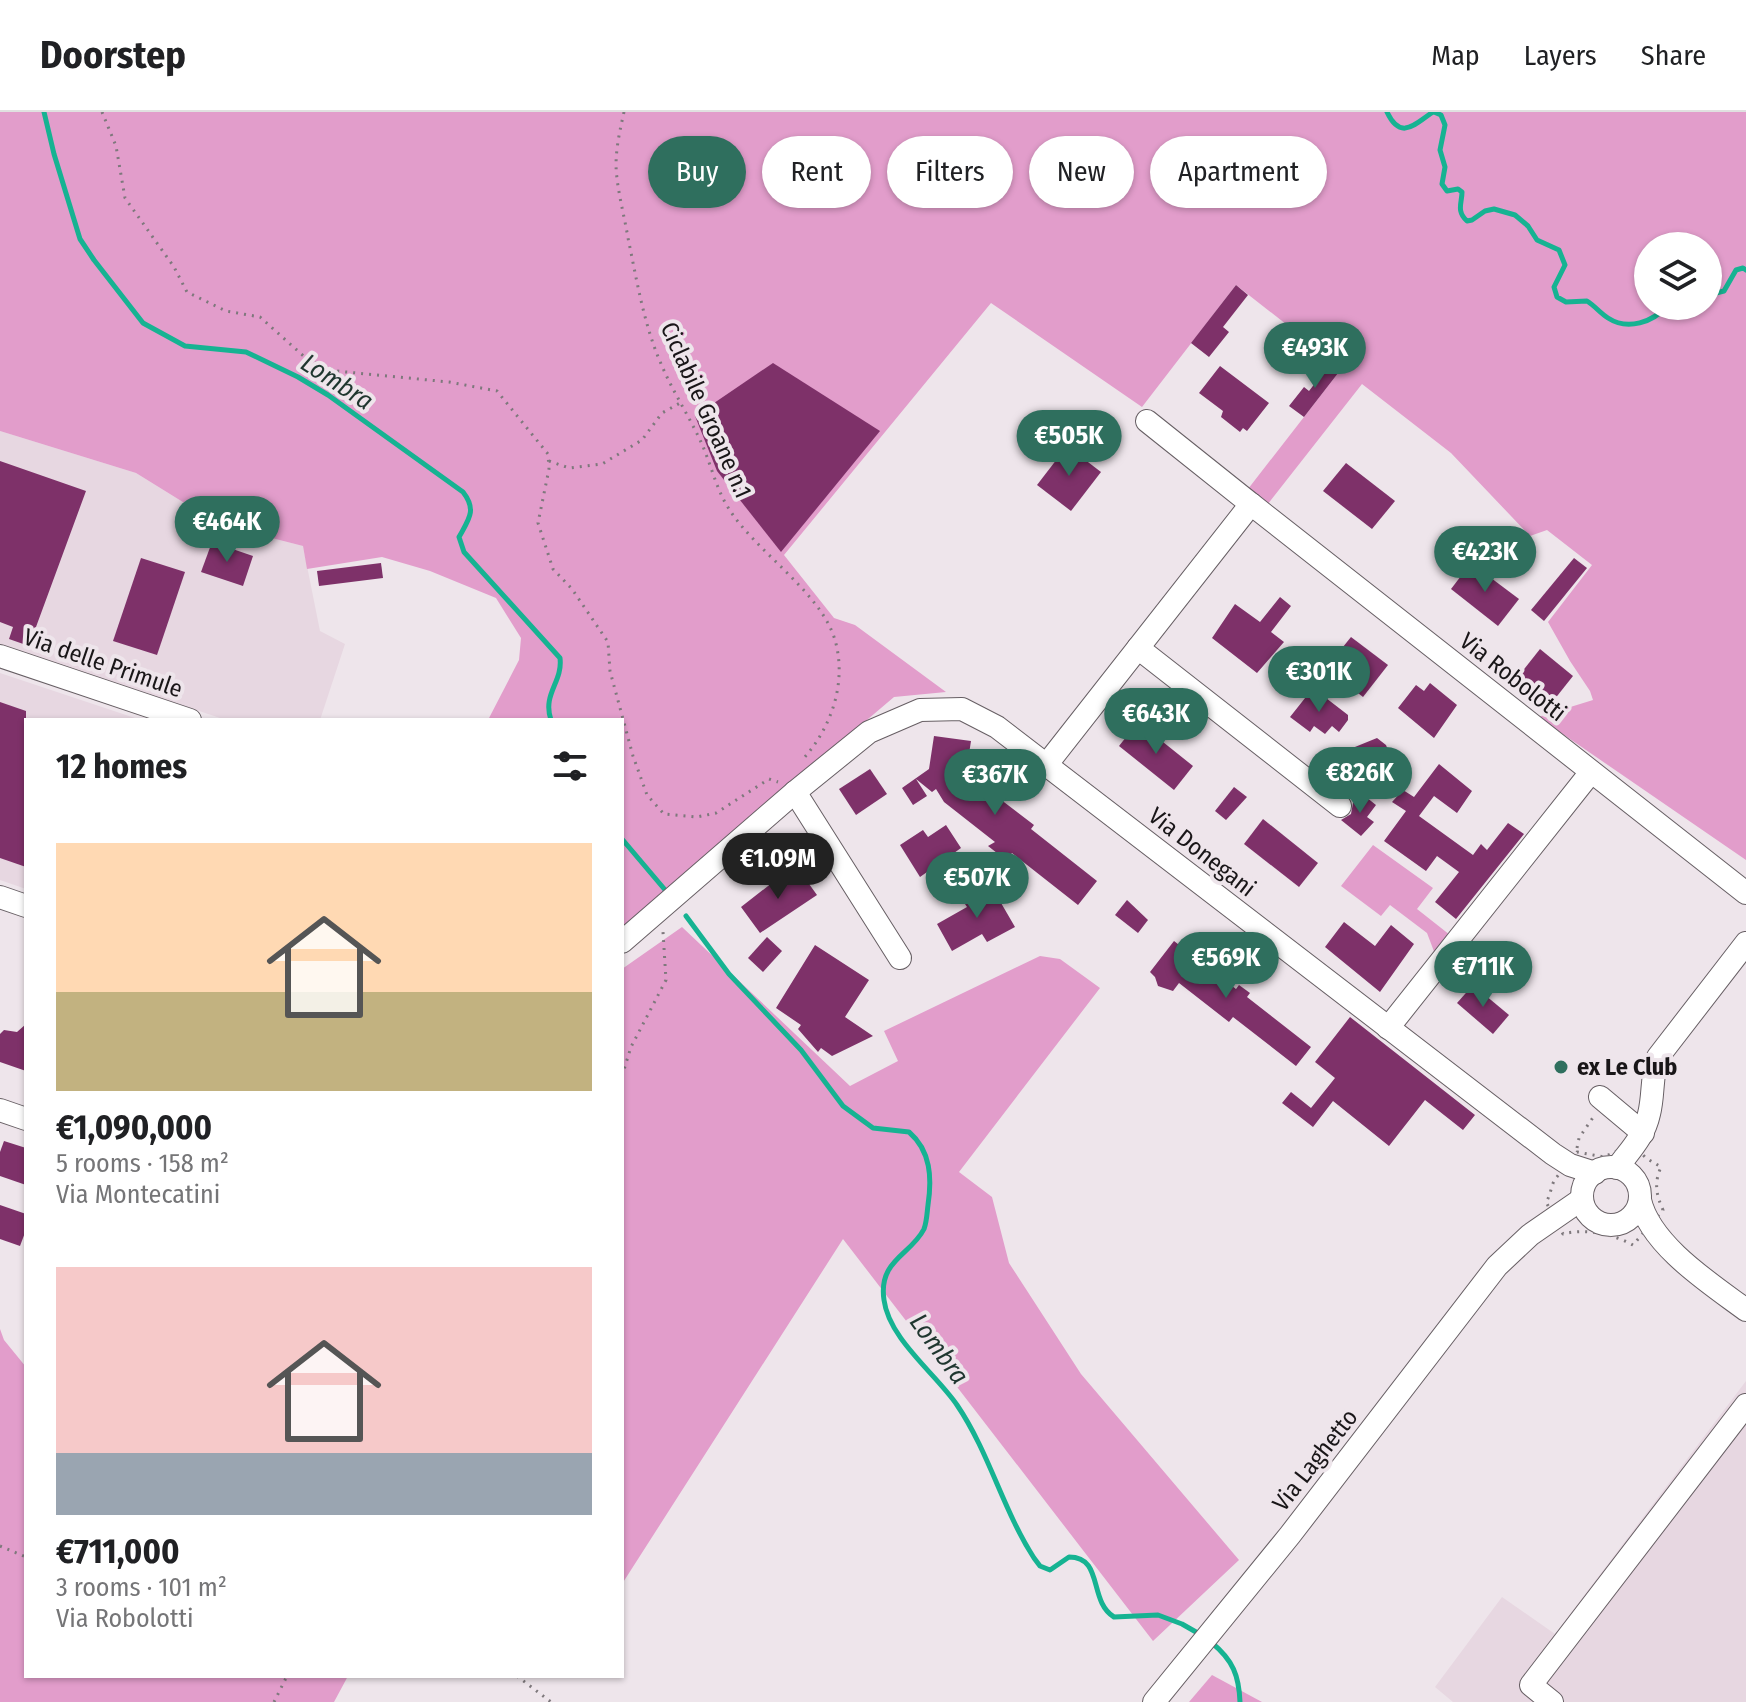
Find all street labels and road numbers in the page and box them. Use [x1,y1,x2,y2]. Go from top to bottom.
street label: Ciclabile Groane n.1 [655,318,757,502]
street label: Via delle Primule [20,623,186,703]
street label: Via Robolotti [1454,627,1572,727]
street label: Via Donegani [1143,802,1261,902]
street label: Via Laghetto [1267,1404,1363,1516]

